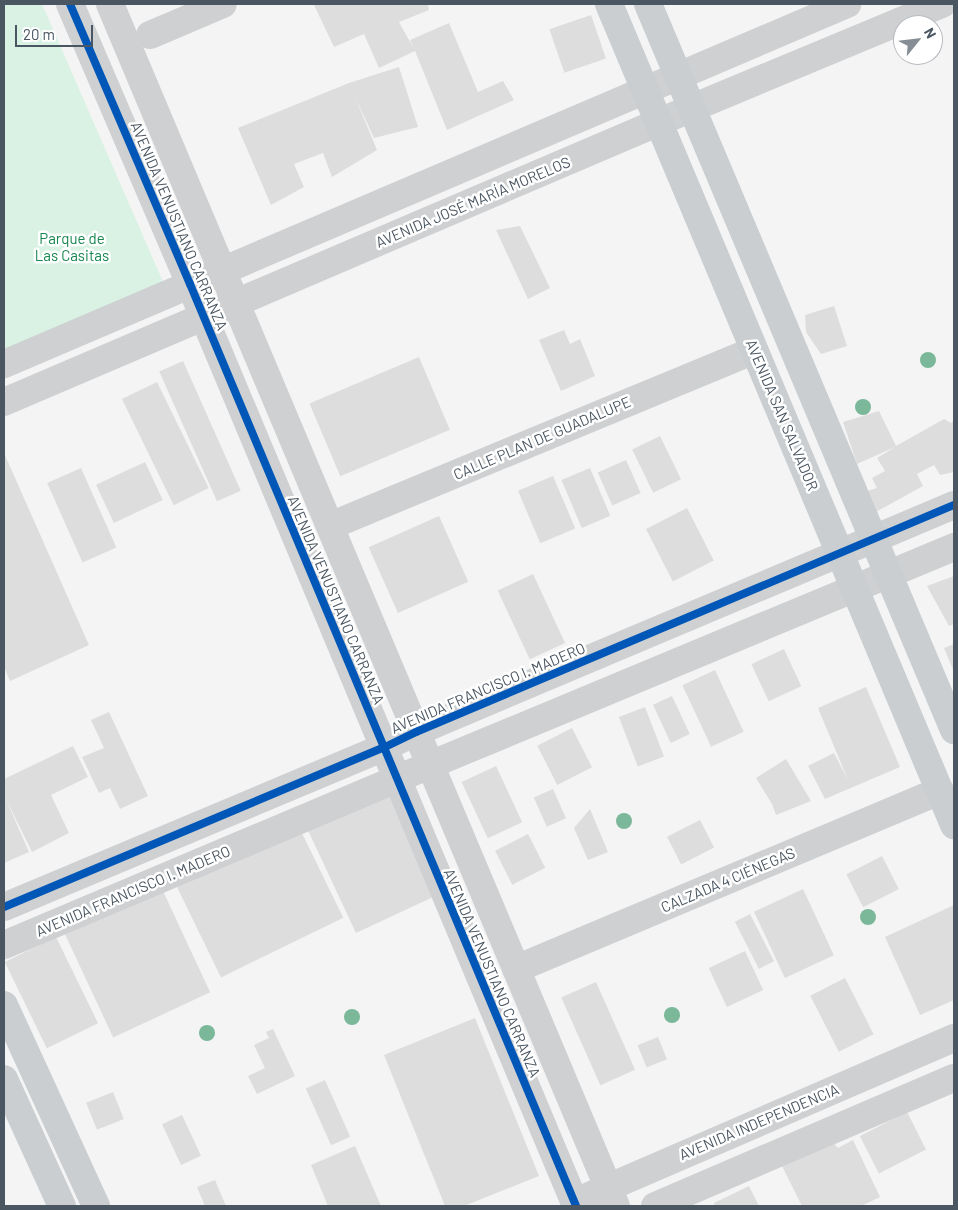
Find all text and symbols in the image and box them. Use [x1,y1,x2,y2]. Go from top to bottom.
scale bar [18,15,95,47]
north arrow [893,15,943,65]
text: 20 m [23,25,55,43]
text: N [921,25,940,41]
street label: AVENIDA VENUSTIANO CARRANZA [127,119,231,333]
street label: AVENIDA JOSÉ MARÍA MORELOS [373,153,573,251]
park label: Parque de Las Casitas [35,229,109,264]
street label: AVENIDA SAN SALVADOR [742,337,822,493]
street label: CALLE PLAN DE GUADALUPE [451,392,633,484]
street label: AVENIDA VENUSTIANO CARRANZA [284,493,388,707]
street label: AVENIDA FRANCISCO I. MADERO [388,639,588,737]
street label: AVENIDA FRANCISCO I. MADERO [33,842,233,940]
street label: CALZADA 4 CIÉNEGAS [658,844,798,916]
street label: AVENIDA VENUSTIANO CARRANZA [440,866,544,1080]
street label: AVENIDA INDEPENDENCIA [676,1080,842,1164]

